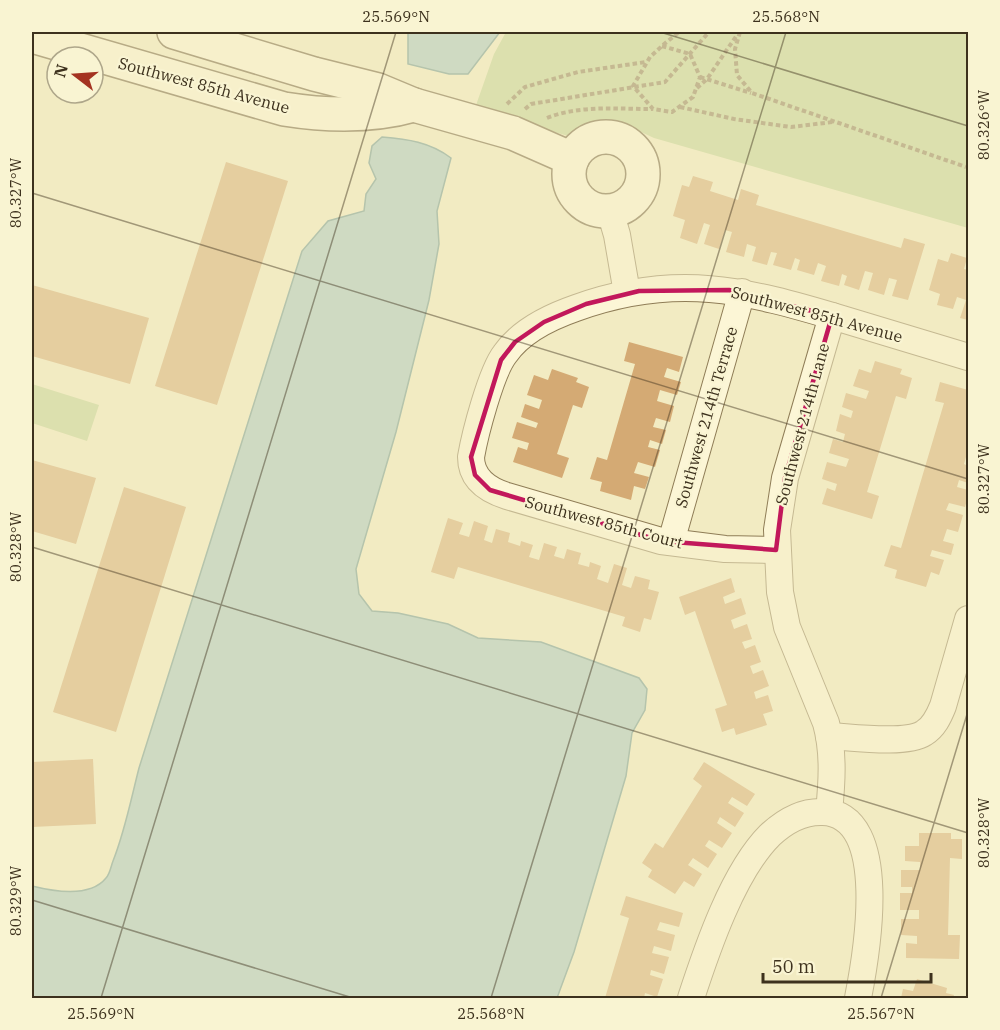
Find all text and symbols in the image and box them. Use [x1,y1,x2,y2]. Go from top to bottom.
text: 25.569°N [362,7,430,26]
text: 25.568°N [752,7,820,26]
north arrow [45,45,105,105]
street label: Southwest 85th Avenue [116,52,292,118]
text: N [49,62,72,80]
text: 80.326°W [974,89,993,160]
text: 80.327°W [6,157,25,228]
street label: Southwest 85th Avenue [729,281,905,347]
street label: Southwest 214th Terrace [671,324,741,510]
street label: Southwest 214th Lane [771,341,833,507]
text: 80.327°W [974,443,993,514]
street label: Southwest 85th Court [523,491,685,553]
text: 80.328°W [6,511,25,582]
text: 80.328°W [974,797,993,868]
text: 80.329°W [6,865,25,936]
scale bar [763,946,931,984]
text: 50 m [772,955,815,978]
text: 25.569°N [67,1004,135,1023]
text: 25.568°N [457,1004,525,1023]
text: 25.567°N [847,1004,915,1023]

